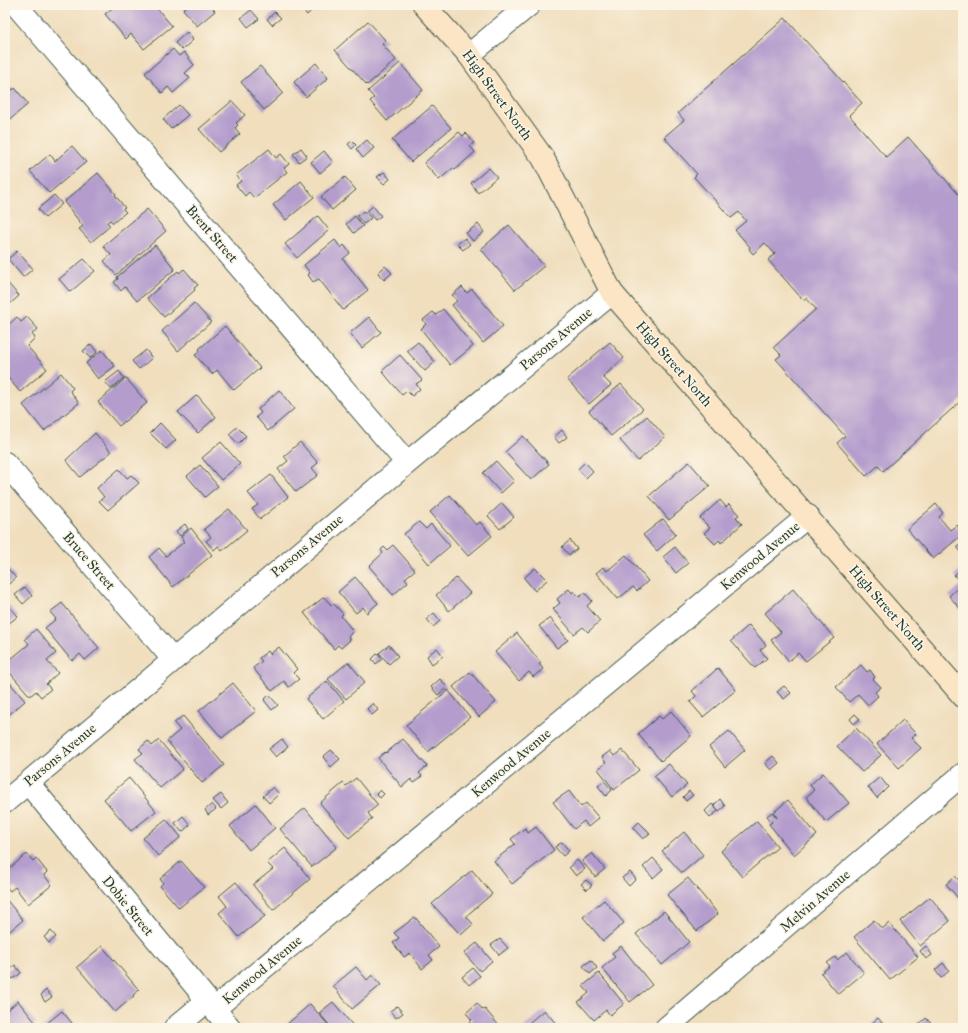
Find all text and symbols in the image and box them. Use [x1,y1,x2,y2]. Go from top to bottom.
street label: High Street North [458,46,536,144]
street label: Brent Street [182,202,242,266]
street label: Parsons Avenue [516,304,596,374]
street label: High Street North [632,318,716,410]
street label: Parsons Avenue [267,511,347,581]
street label: Kenwood Avenue [717,518,803,594]
street label: Bruce Street [59,528,119,594]
street label: High Street North [845,562,929,654]
street label: Parsons Avenue [20,720,100,790]
street label: Kenwood Avenue [468,725,554,801]
street label: Melvin Avenue [777,866,854,936]
street label: Dobie Street [99,873,157,940]
street label: Kenwood Avenue [219,932,305,1008]

